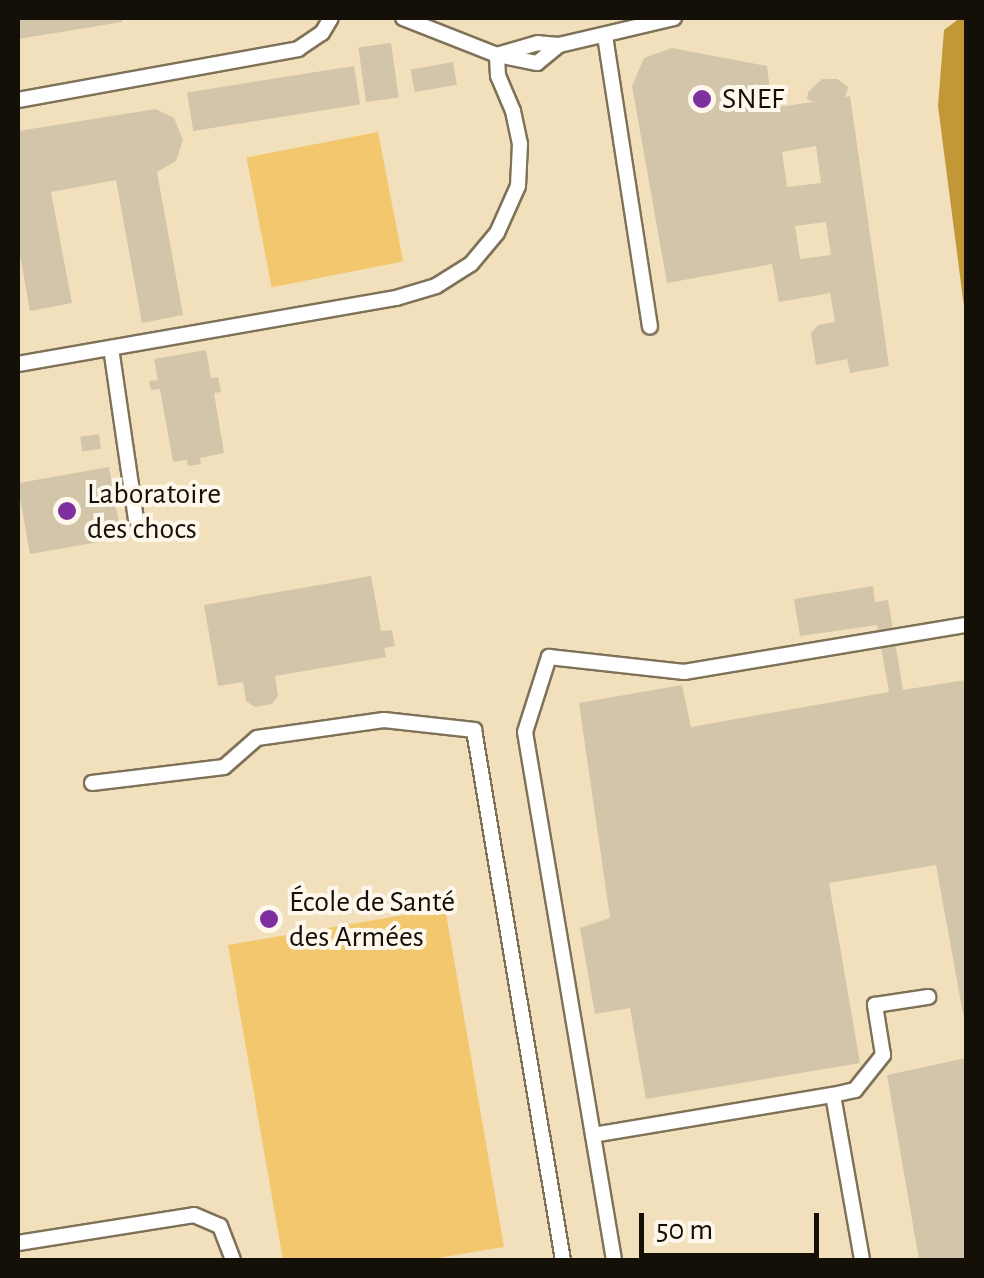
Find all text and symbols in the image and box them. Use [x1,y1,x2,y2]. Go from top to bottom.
place label: SNEF [722,81,784,117]
marker: SNEF [691,88,713,110]
place label: Laboratoire des chocs [87,476,221,546]
marker: Laboratoire des chocs [56,500,78,522]
place label: École de Santé des Armées [289,884,455,954]
marker: École de Santé des Armées [258,908,280,930]
scale bar [644,1193,824,1255]
text: 50 m [656,1215,713,1245]

